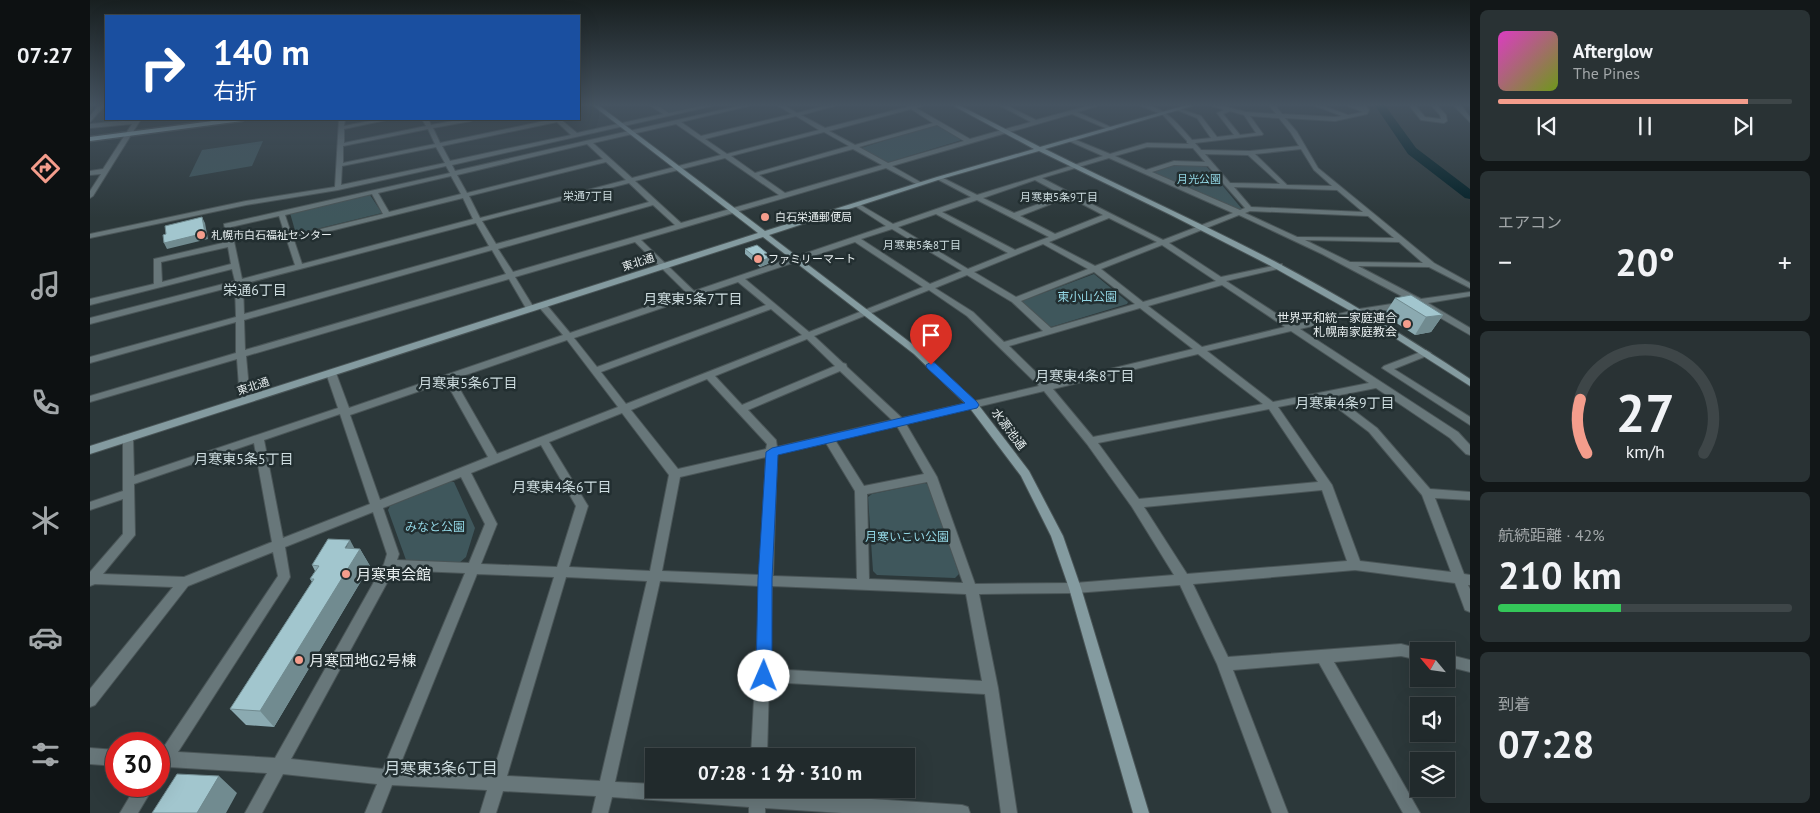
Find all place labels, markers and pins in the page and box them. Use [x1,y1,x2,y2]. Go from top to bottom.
place label: 白石栄通郵便局 [775,210,852,224]
marker: 白石栄通郵便局 [759,211,771,223]
place label: 札幌市白石福祉センター [211,228,332,242]
marker: 札幌市白石福祉センター [195,229,207,241]
place label: ファミリーマート [768,252,856,266]
marker: ファミリーマート [752,253,764,265]
place label: 世界平和統一家庭連合 札幌南家庭教会 [1277,310,1397,339]
pin [910,314,952,365]
marker: 世界平和統一家庭連合 札幌南家庭教会 [1401,318,1413,330]
place label: 月寒東会館 [356,565,431,584]
marker: 月寒東会館 [340,568,352,580]
place label: 月寒団地G2号棟 [309,651,416,670]
marker: 月寒団地G2号棟 [293,654,305,666]

